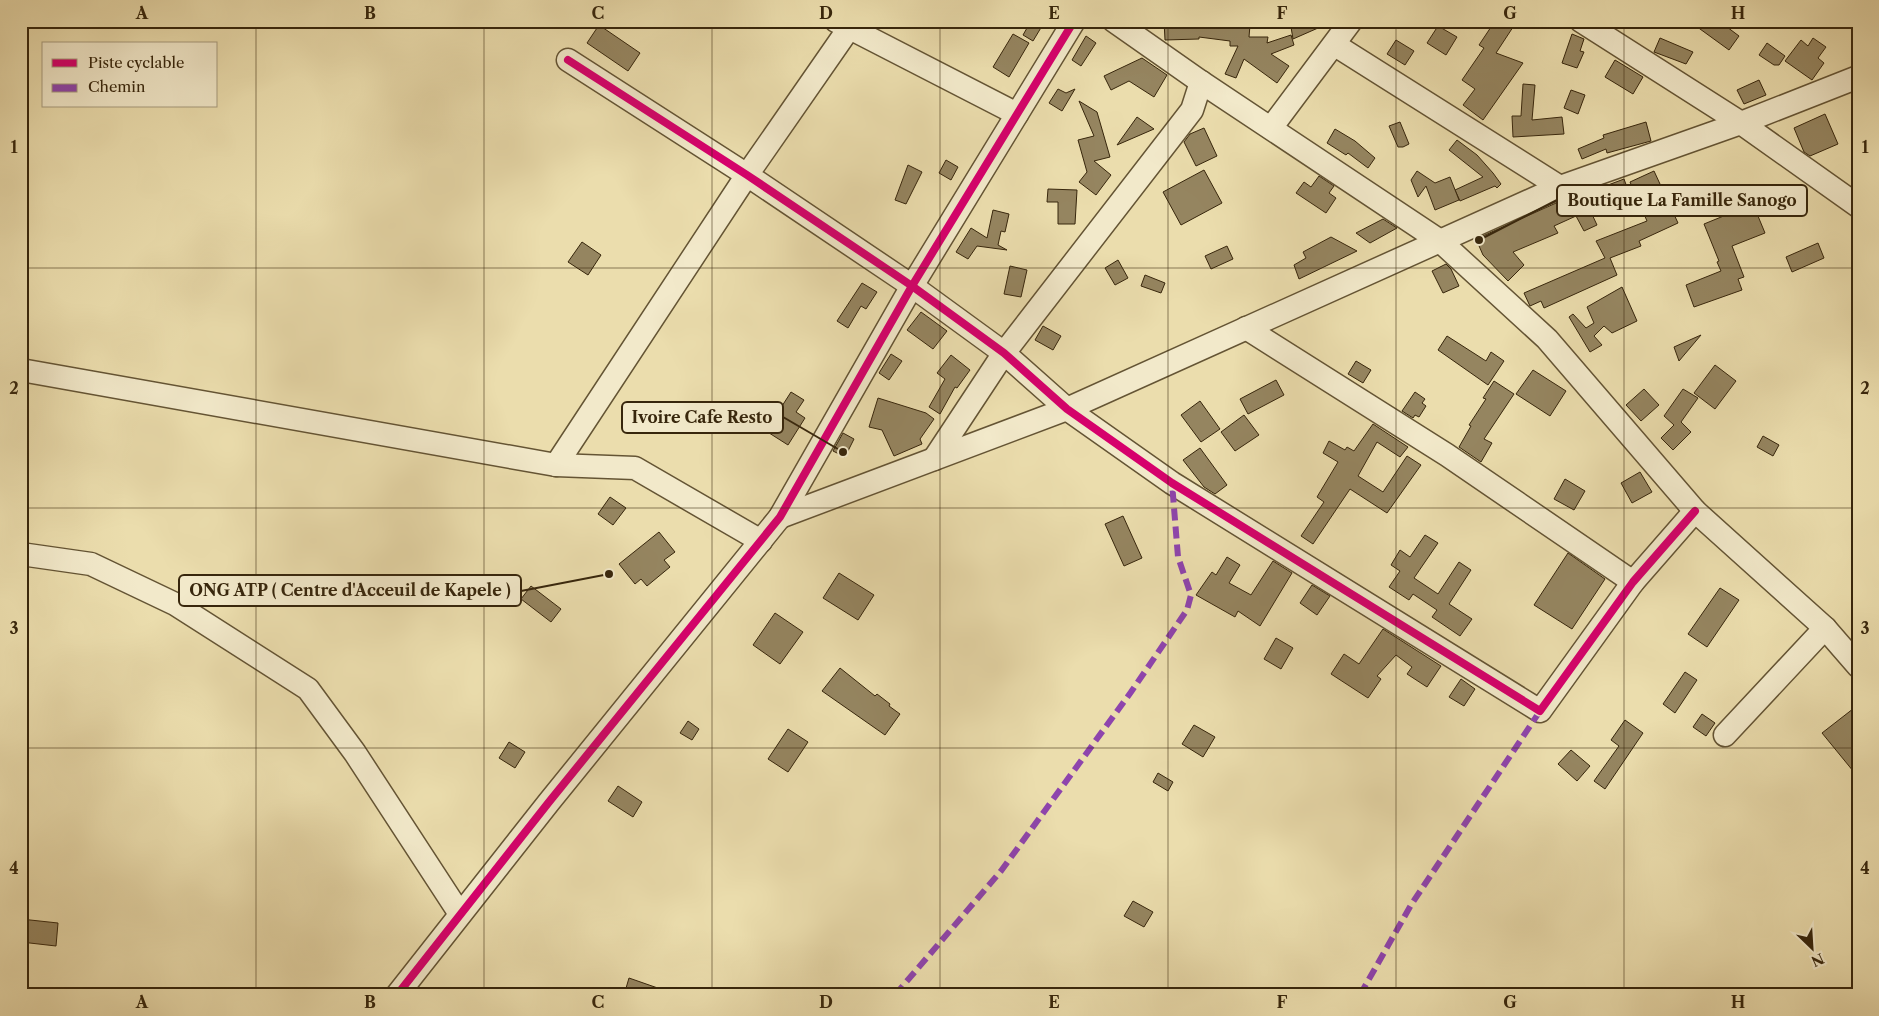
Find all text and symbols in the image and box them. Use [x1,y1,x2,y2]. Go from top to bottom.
text: A [135,3,149,23]
text: B [364,3,376,23]
text: C [592,3,604,23]
text: D [819,3,833,23]
text: E [1048,3,1060,23]
text: F [1277,3,1288,23]
text: G [1503,3,1517,23]
text: H [1731,3,1745,23]
legend [42,42,218,108]
text: Piste cyclable [88,53,184,72]
text: Chemin [88,77,146,96]
text: 1 [10,137,18,157]
text: 1 [1861,137,1869,157]
callout: Boutique La Famille Sanogo [1557,185,1807,216]
text: Boutique La Famille Sanogo [1567,190,1797,210]
text: 2 [9,378,19,398]
text: 2 [1860,378,1870,398]
callout: Ivoire Cafe Resto [622,402,783,433]
text: Ivoire Cafe Resto [632,407,772,427]
callout: ONG ATP ( Centre d'Acceuil de Kapele ) [179,575,521,606]
text: ONG ATP ( Centre d'Acceuil de Kapele ) [189,580,511,600]
text: 3 [9,618,19,638]
text: 3 [1860,618,1870,638]
text: 4 [9,858,19,878]
text: 4 [1860,858,1870,878]
north arrow [1786,924,1836,974]
text: N [1808,949,1827,971]
text: A [135,992,149,1012]
text: B [364,992,376,1012]
text: C [592,992,604,1012]
text: D [819,992,833,1012]
text: E [1048,992,1060,1012]
text: F [1277,992,1288,1012]
text: G [1503,992,1517,1012]
text: H [1731,992,1745,1012]

